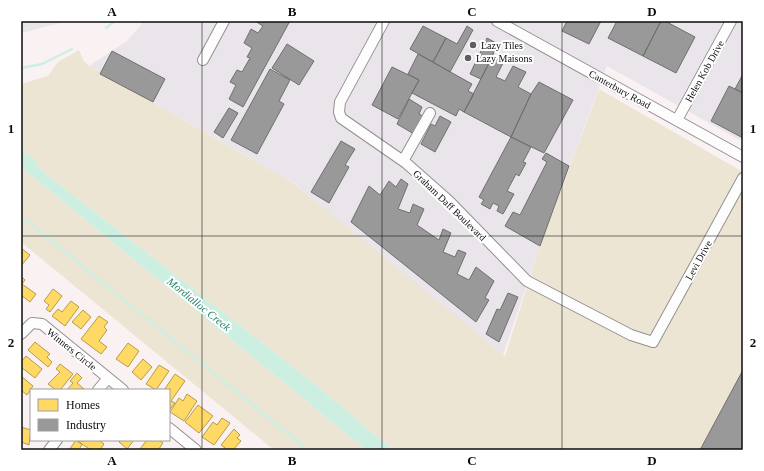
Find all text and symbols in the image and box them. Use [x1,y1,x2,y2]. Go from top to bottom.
text: A [107,4,117,19]
text: B [288,4,297,19]
text: C [467,4,477,19]
text: D [647,4,657,19]
street label: Helen Kob Drive [683,38,726,104]
marker: Lazy Tiles [468,40,478,50]
place label: Lazy Tiles [481,40,523,51]
marker: Lazy Maisons [463,53,473,63]
place label: Lazy Maisons [476,53,532,64]
street label: Canterbury Road [587,68,652,111]
text: 1 [8,121,14,136]
text: 1 [750,121,756,136]
street label: Graham Daff Boulevard [411,168,488,243]
street label: Levi Drive [683,238,714,282]
water label: Mordialloc Creek [164,274,234,334]
street label: Winners Circle [45,326,99,373]
text: 2 [8,335,14,350]
text: 2 [750,335,756,350]
legend [30,389,170,441]
text: Homes [66,398,100,412]
text: Industry [66,418,106,432]
text: A [107,453,117,468]
text: B [288,453,297,468]
text: C [467,453,477,468]
text: D [647,453,657,468]

